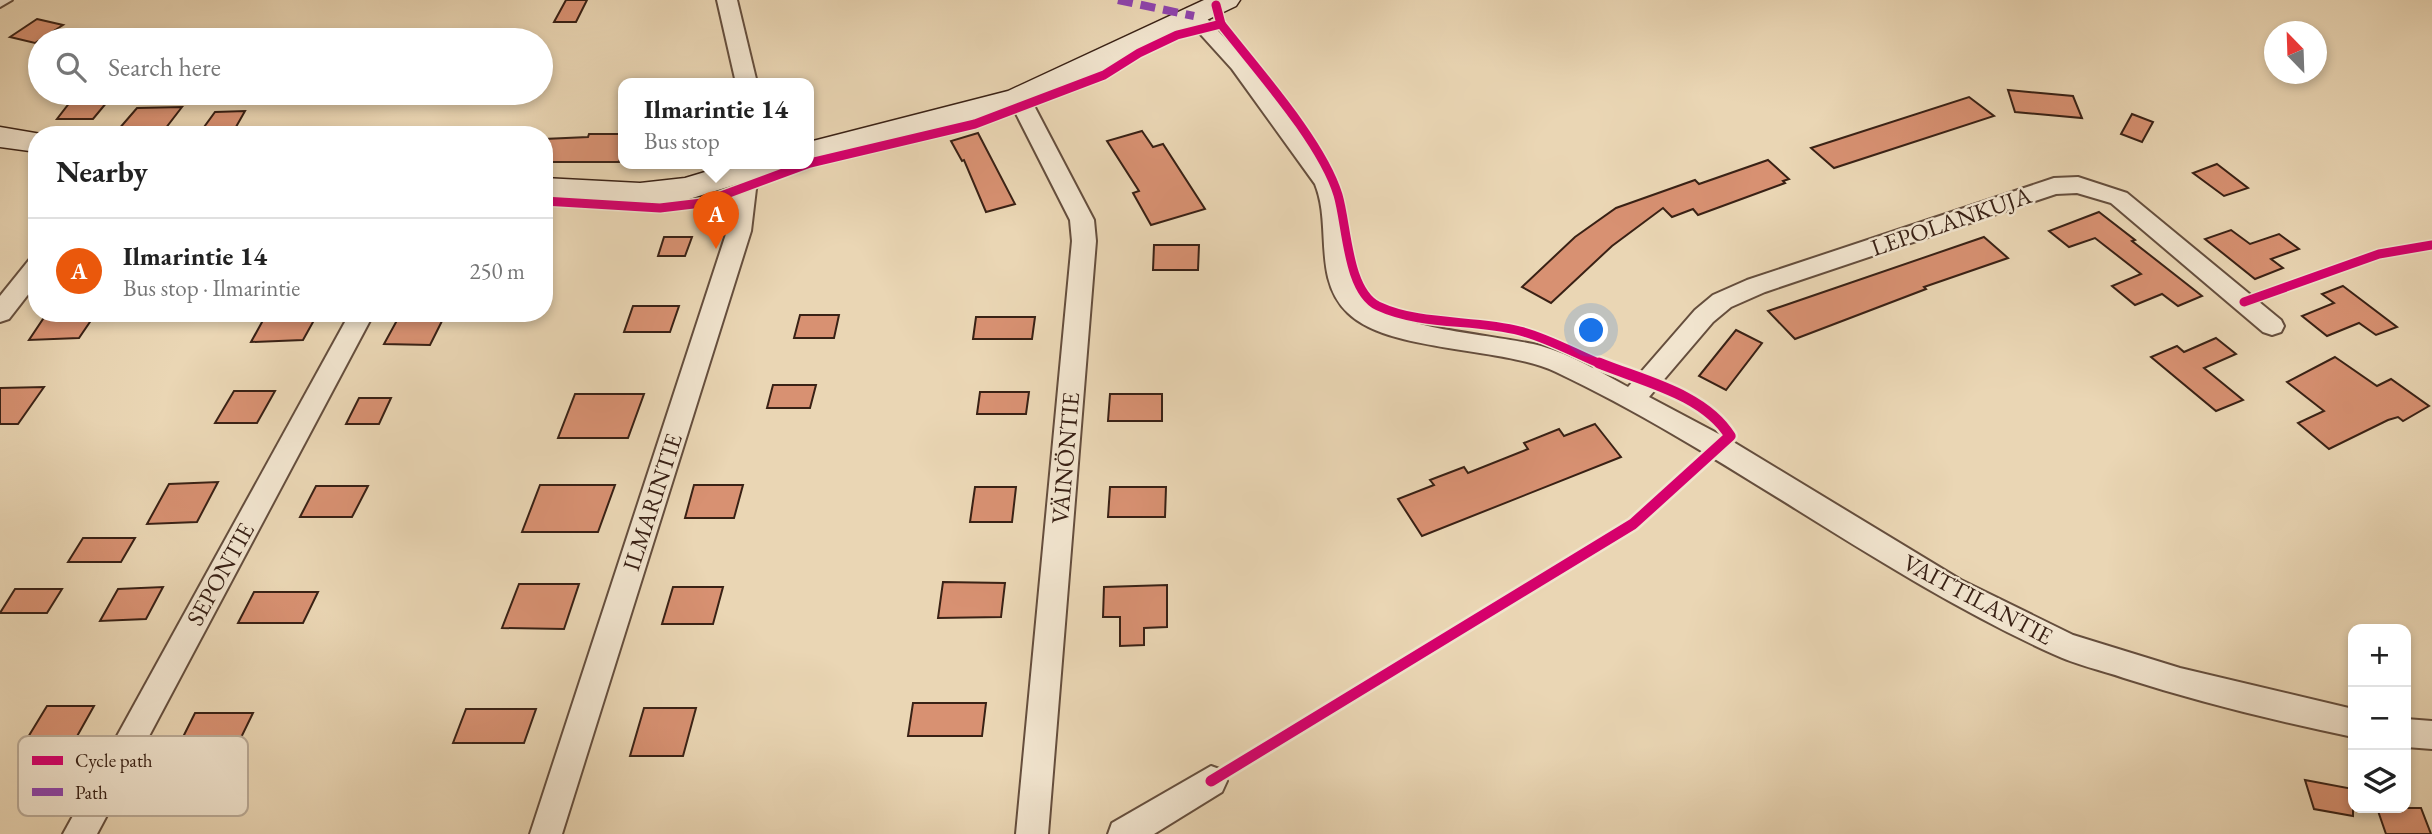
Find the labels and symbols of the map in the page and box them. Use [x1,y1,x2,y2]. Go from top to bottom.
north arrow [2264,21,2327,84]
street label: LEPOLANKUJA [1867,179,2036,263]
pin: A [693,191,739,249]
your location [1574,313,1608,347]
street label: VÄINÖNTIE [1044,391,1086,525]
street label: ILMARINTIE [615,429,689,575]
street label: SEPONTIE [179,517,261,631]
street label: VAITTILANTIE [1898,546,2058,652]
legend [18,736,248,816]
text: Cycle path [75,748,153,773]
text: Path [75,780,108,805]

